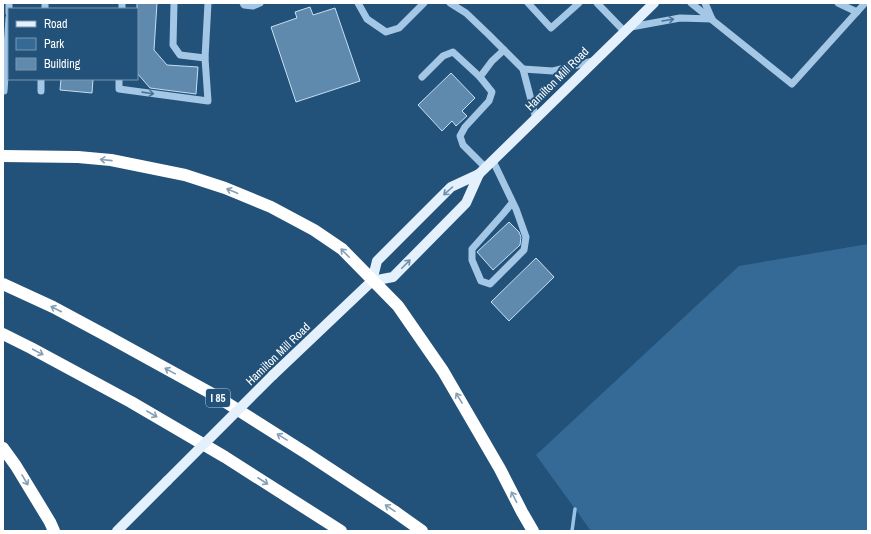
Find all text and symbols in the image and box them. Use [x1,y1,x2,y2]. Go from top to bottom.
legend [8,8,138,80]
text: Road [44,16,68,32]
one-way arrow [661,16,674,24]
text: Park [44,36,64,52]
street label: Hamilton Mill Road [522,44,592,114]
text: Building [44,56,81,72]
one-way arrow [141,89,154,97]
one-way arrow [100,156,113,164]
one-way arrow [226,186,238,194]
one-way arrow [443,186,453,195]
one-way arrow [340,248,350,258]
one-way arrow [401,259,410,269]
one-way arrow [50,305,62,312]
street label: Hamilton Mill Road [242,319,314,389]
one-way arrow [32,348,44,356]
one-way arrow [164,366,176,374]
road number: I 85 [206,389,230,407]
one-way arrow [454,393,462,405]
one-way arrow [146,410,158,418]
one-way arrow [276,433,288,441]
one-way arrow [21,474,29,485]
one-way arrow [257,477,268,485]
one-way arrow [510,491,518,503]
one-way arrow [385,504,396,513]

